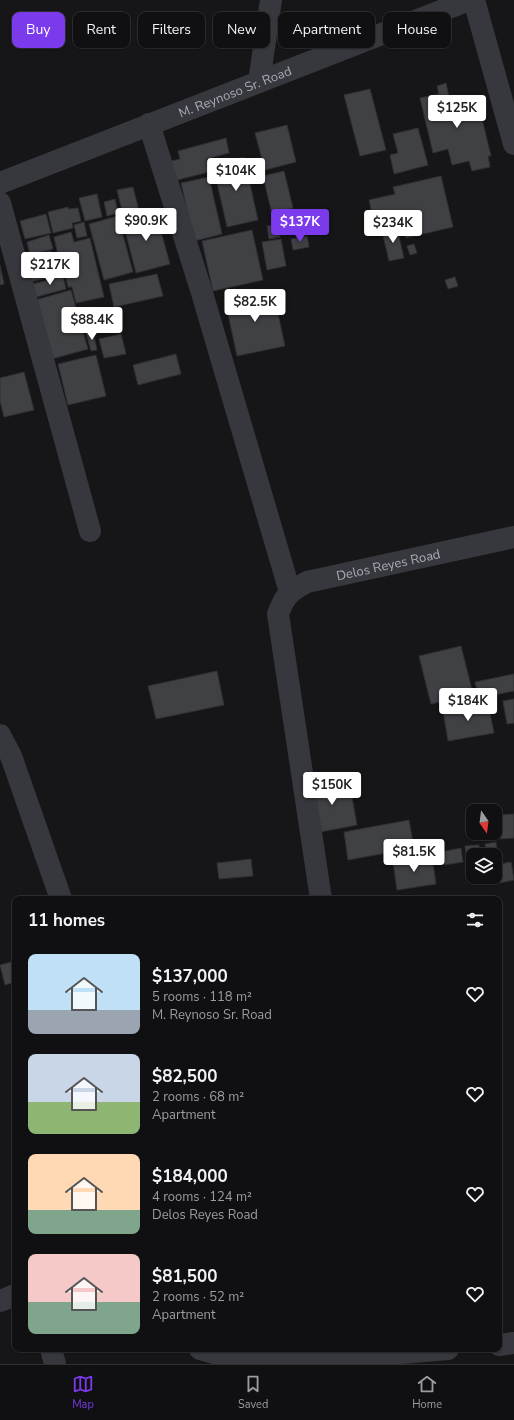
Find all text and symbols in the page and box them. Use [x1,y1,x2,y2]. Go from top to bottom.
chip: Buy [12,12,65,48]
chip: Rent [73,12,130,48]
chip: Filters [138,12,205,48]
chip: New [213,12,270,48]
chip: Apartment [278,12,375,48]
chip: House [383,12,451,48]
street label: M. Reynoso Sr. Road [176,62,294,123]
pin: $125K [429,95,485,129]
text: $125K [437,99,477,117]
pin: $104K [208,158,264,192]
text: $104K [216,162,256,180]
pin: $90.9K [113,208,179,242]
pin: $137K [272,209,328,243]
pin: $234K [365,210,421,244]
text: $90.9K [124,212,168,230]
text: $137K [280,213,320,231]
text: $234K [373,214,413,232]
pin: $217K [22,252,78,286]
text: $217K [30,256,70,274]
pin: $82.5K [222,289,288,323]
text: $82.5K [233,293,277,311]
pin: $88.4K [59,307,125,341]
text: $88.4K [70,311,114,329]
street label: Delos Reyes Road [335,545,442,585]
pin: $184K [440,688,496,722]
text: $184K [448,692,488,710]
pin: $150K [304,772,360,806]
text: $150K [312,776,352,794]
north arrow [466,804,502,840]
map controls [466,804,502,884]
pin: $81.5K [381,839,447,873]
text: $81.5K [392,843,436,861]
button: layers [466,848,502,884]
text: 11 homes [28,909,105,932]
icon: filters [464,909,486,931]
text: $137,000 [152,965,228,988]
icon: home [60,970,108,1018]
icon: heart [464,983,486,1005]
text: 5 rooms · 118 m² [152,988,252,1006]
text: M. Reynoso Sr. Road [152,1006,272,1024]
text: $82,500 [152,1065,217,1088]
icon: home [60,1070,108,1118]
icon: heart [464,1083,486,1105]
text: 2 rooms · 68 m² [152,1088,244,1106]
text: Apartment [152,1106,215,1124]
text: $184,000 [152,1165,228,1188]
icon: home [60,1170,108,1218]
icon: heart [464,1183,486,1205]
text: 4 rooms · 124 m² [152,1188,252,1206]
text: Delos Reyes Road [152,1206,258,1224]
text: $81,500 [152,1265,217,1288]
icon: home [60,1270,108,1318]
icon: heart [464,1283,486,1305]
text: 2 rooms · 52 m² [152,1288,244,1306]
text: Apartment [152,1306,215,1324]
tab: Map [72,1373,94,1412]
tab: Saved [238,1373,268,1412]
tab: Home [412,1373,442,1412]

